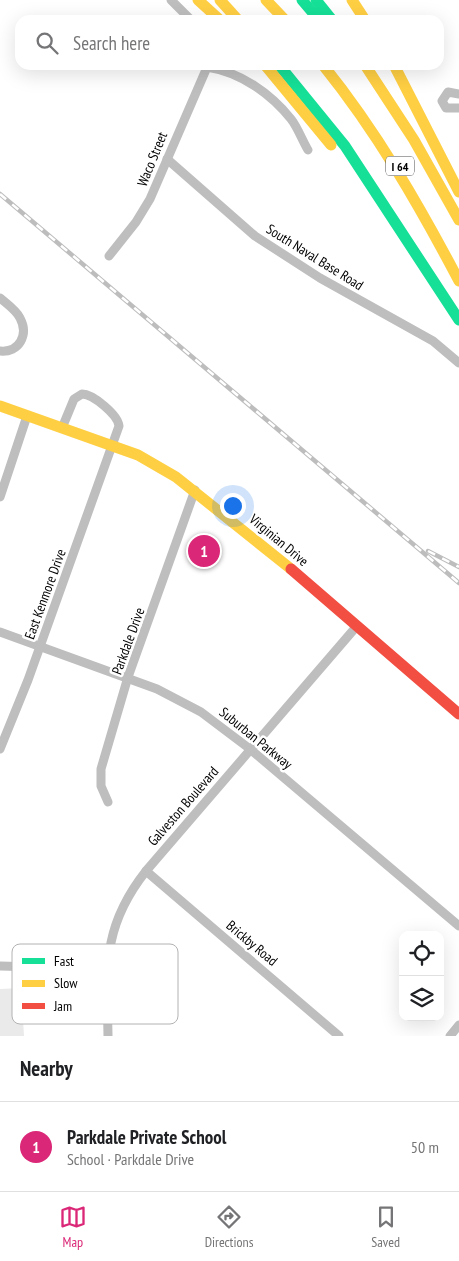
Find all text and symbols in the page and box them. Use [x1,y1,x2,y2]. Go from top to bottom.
search box [15,15,444,70]
icon: search [33,29,61,57]
text: Search here [73,31,150,55]
street label: Waco Street [133,129,171,189]
road number: I 64 [386,157,414,176]
street label: South Naval Base Road [263,220,367,294]
your location [220,493,246,519]
street label: Virginian Drive [245,509,312,570]
pin: 1 [188,532,220,570]
street label: East Kenmore Drive [20,546,70,642]
street label: Parkdale Drive [108,605,148,677]
street label: Suburban Parkway [216,703,297,773]
street label: Galveston Boulevard [144,763,222,849]
street label: Brickby Road [223,916,281,970]
map controls [399,931,444,1021]
button: locate [399,931,444,976]
legend [12,944,178,1024]
text: Fast [54,952,74,970]
text: Slow [54,974,78,992]
button: layers [399,976,444,1021]
text: Jam [53,997,72,1015]
text: Nearby [20,1055,73,1082]
text: Parkdale Private School [67,1125,226,1149]
text: 1 [32,1137,40,1157]
text: 50 m [411,1137,439,1157]
text: School · Parkdale Drive [67,1149,194,1169]
tab: Map [59,1203,87,1251]
tab: Directions [205,1203,253,1251]
tab: Saved [371,1203,400,1251]

